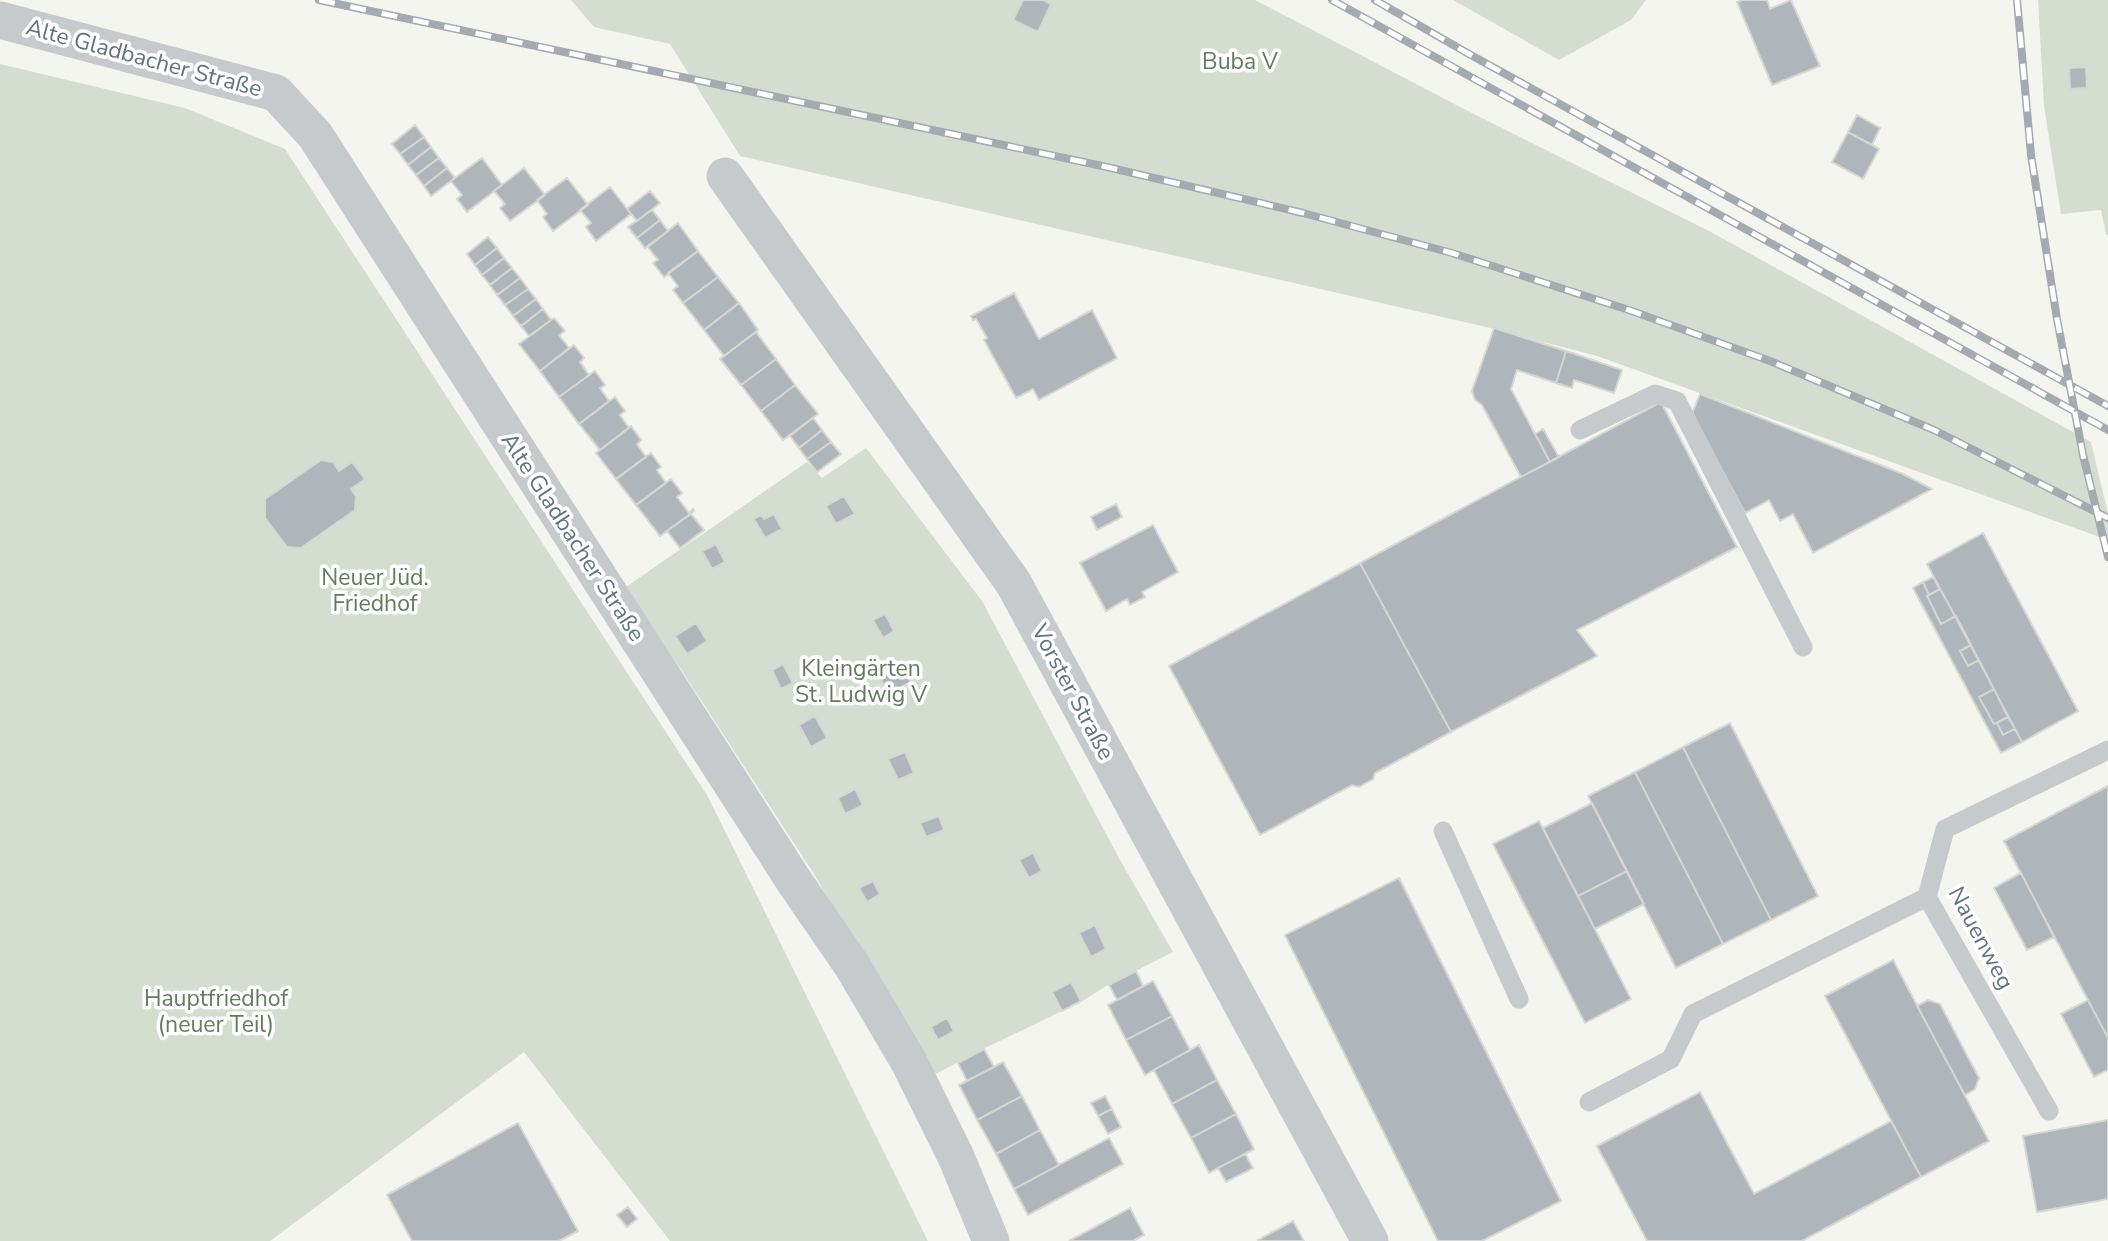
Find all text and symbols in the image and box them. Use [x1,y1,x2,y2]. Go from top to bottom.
street label: Alte Gladbacher Straße [23,12,265,104]
park label: Buba V [1202,46,1278,77]
street label: Alte Gladbacher Straße [494,427,652,647]
park label: Neuer Jüd. Friedhof [321,562,429,619]
street label: Vorster Straße [1024,618,1122,765]
park label: Kleingärten St. Ludwig V [795,653,927,710]
street label: Nauenweg [1941,881,2021,995]
park label: Hauptfriedhof (neuer Teil) [144,983,288,1040]

